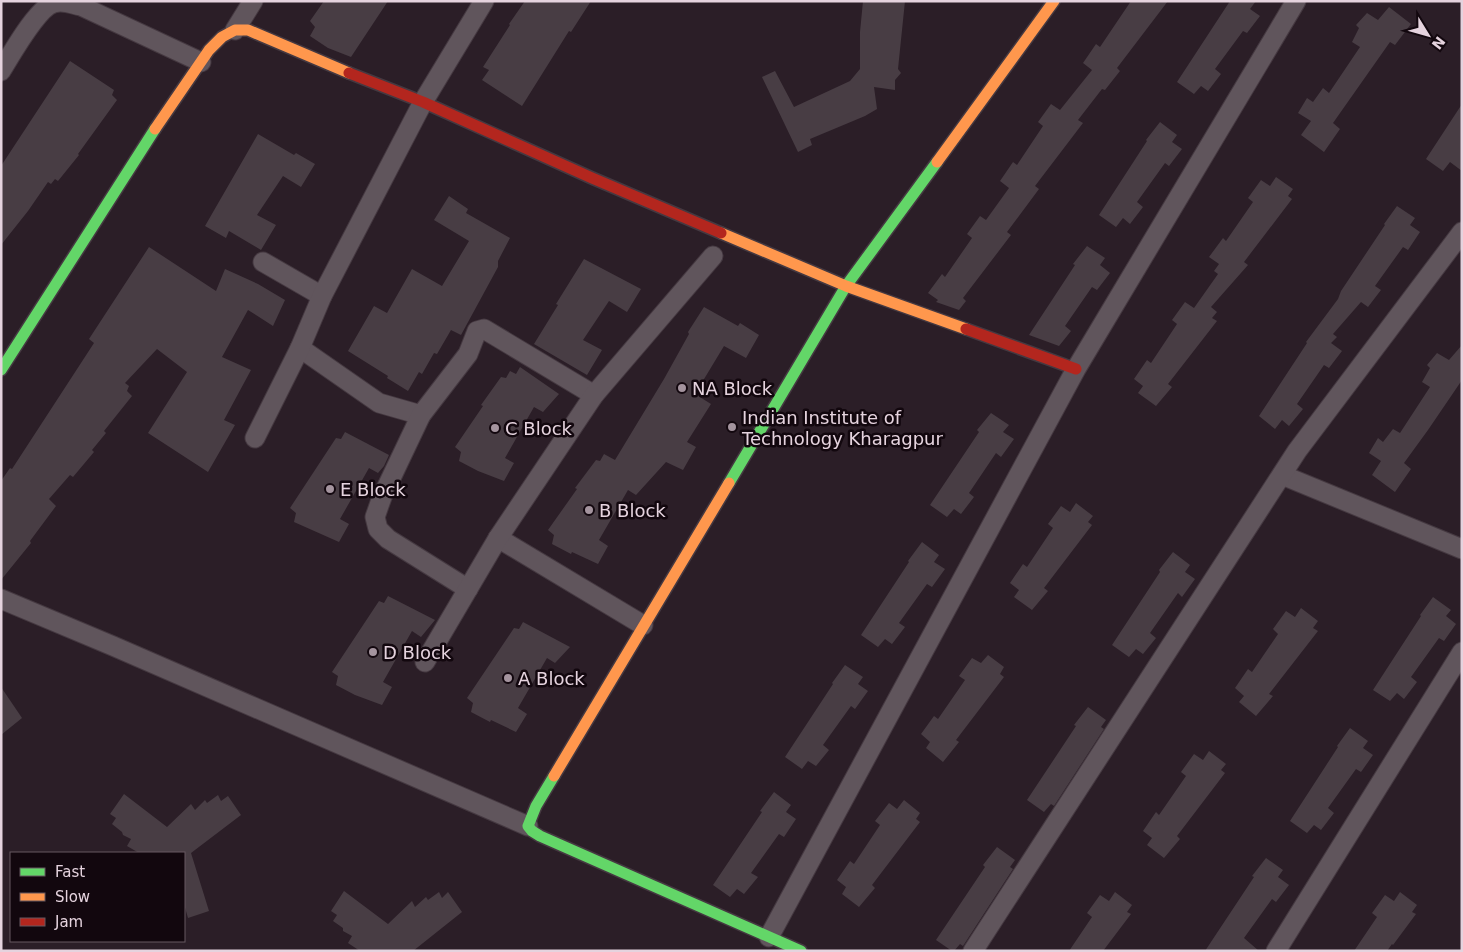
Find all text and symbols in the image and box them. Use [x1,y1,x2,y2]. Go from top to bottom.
north arrow [1403,10,1453,60]
text: N [1428,33,1448,52]
place label: NA Block [692,378,773,399]
marker: NA Block [676,382,688,394]
place label: Indian Institute of Technology Kharagpur [741,407,943,449]
place label: C Block [505,418,573,439]
marker: Indian Institute of Technology Kharagpur [726,421,738,433]
marker: C Block [489,422,501,434]
place label: E Block [340,479,406,500]
marker: E Block [324,483,336,495]
place label: B Block [599,500,666,521]
marker: B Block [583,504,595,516]
place label: D Block [383,642,452,663]
marker: D Block [367,646,379,658]
place label: A Block [518,668,585,689]
marker: A Block [502,672,514,684]
legend [10,852,185,942]
text: Fast [55,863,85,881]
text: Slow [55,888,90,906]
text: Jam [54,913,83,931]

